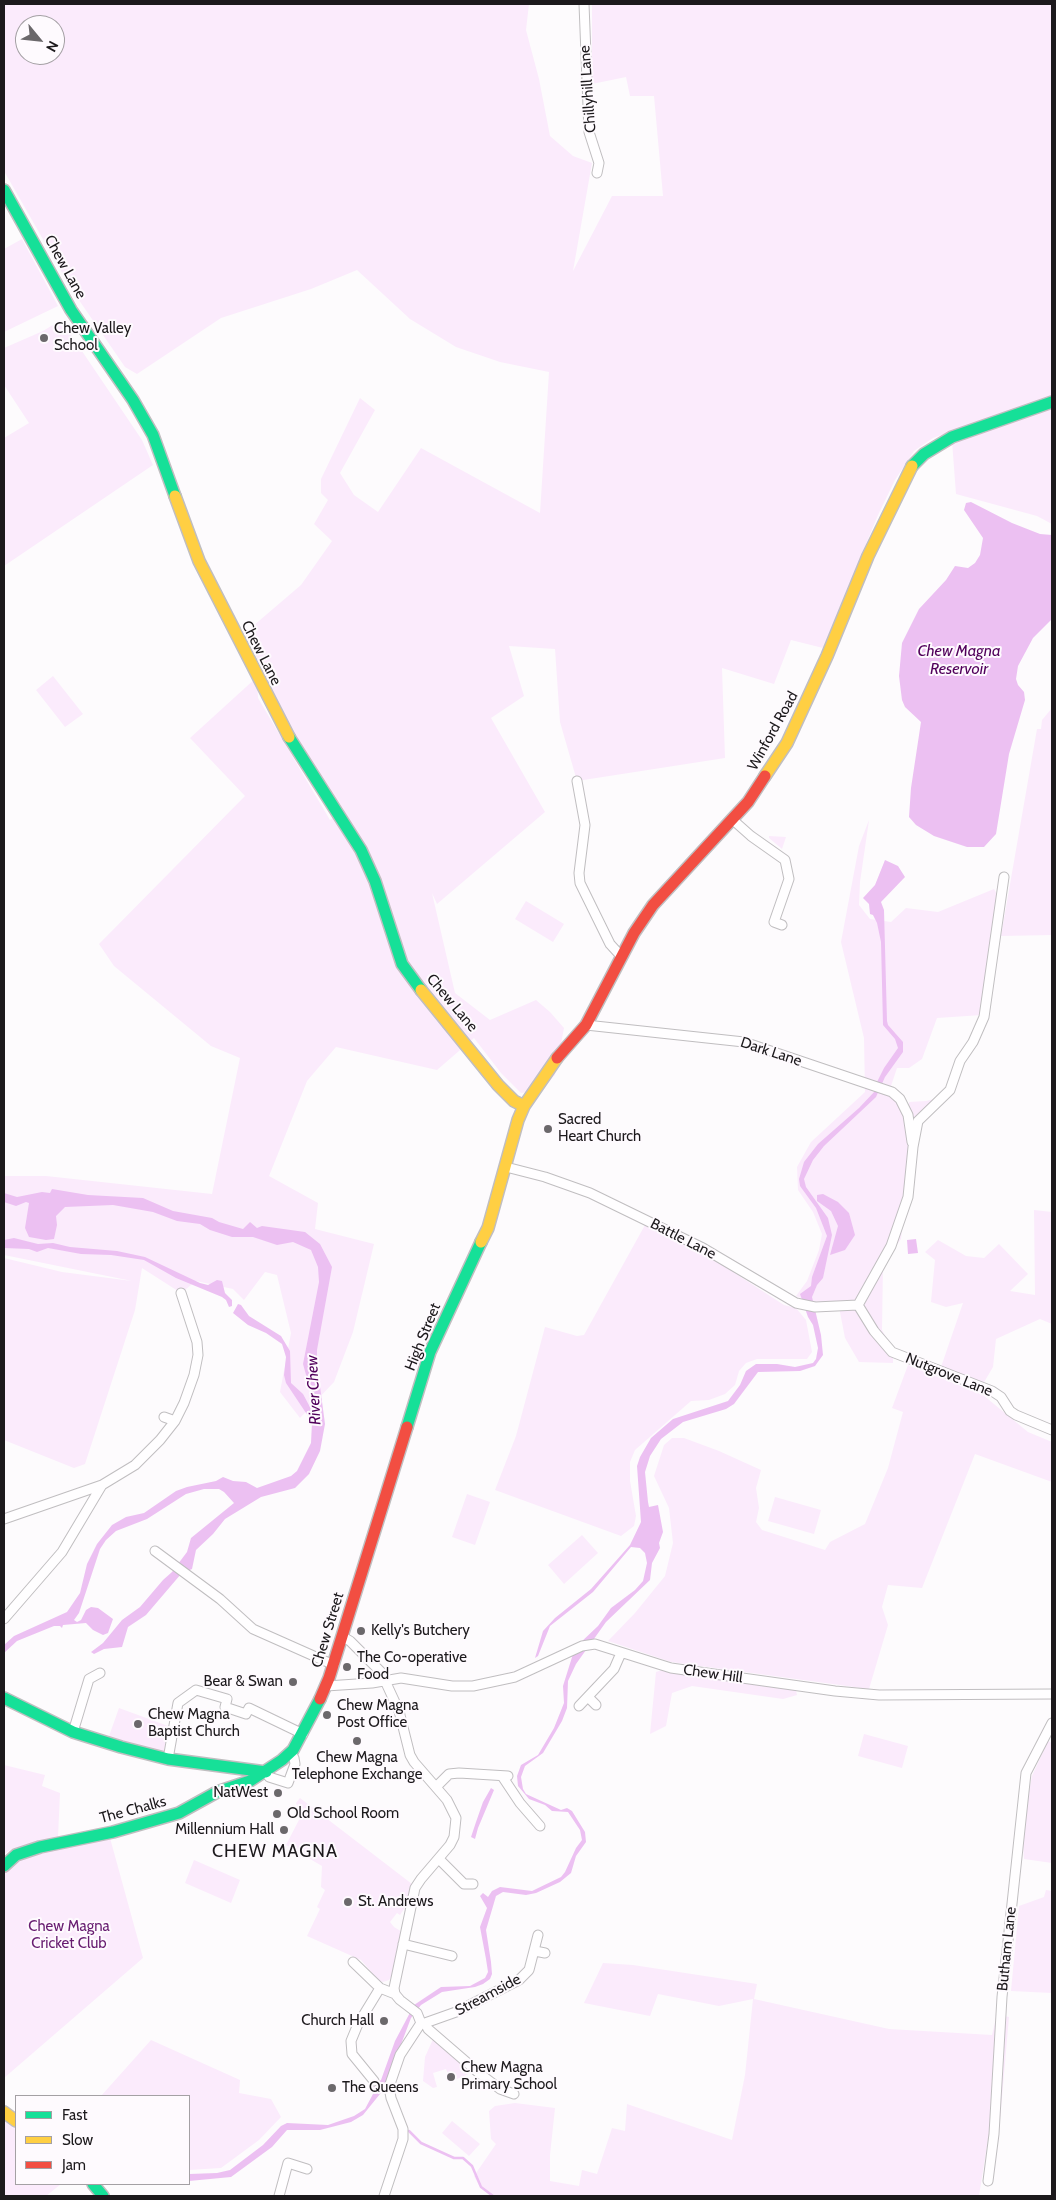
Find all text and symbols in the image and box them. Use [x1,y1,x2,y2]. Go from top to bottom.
north arrow [15,15,65,65]
text: N [42,38,63,55]
street label: Chillyhill Lane [576,45,600,133]
street label: Chew Lane [40,232,90,302]
place label: Chew Valley School [54,320,131,355]
marker: Chew Valley School [38,332,50,344]
street label: Chew Lane [237,618,285,688]
water label: Chew Magna Reservoir [917,641,1001,679]
street label: Winford Road [744,688,802,774]
street label: Chew Lane [423,970,481,1036]
street label: Dark Lane [738,1034,804,1070]
place label: Sacred Heart Church [558,1111,641,1146]
marker: Sacred Heart Church [542,1123,554,1135]
street label: Battle Lane [647,1215,719,1263]
street label: High Street [401,1301,445,1373]
street label: Nutgrove Lane [903,1349,995,1401]
water label: River Chew [303,1355,325,1425]
street label: Chew Street [308,1590,348,1670]
place label: Kelly's Butchery [371,1622,470,1640]
marker: Kelly's Butchery [355,1625,367,1637]
place label: The Co-operative Food [357,1649,467,1684]
marker: The Co-operative Food [341,1661,353,1673]
street label: Chew Hill [682,1661,744,1687]
place label: Bear & Swan [204,1673,283,1691]
marker: Bear & Swan [287,1676,299,1688]
place label: Chew Magna Post Office [337,1697,419,1732]
place label: Chew Magna Baptist Church [148,1706,240,1741]
marker: Chew Magna Post Office [321,1709,333,1721]
marker: Chew Magna Baptist Church [132,1718,144,1730]
marker: Chew Magna Telephone Exchange [351,1735,363,1747]
place label: Chew Magna Telephone Exchange [292,1749,422,1784]
place label: NatWest [213,1784,268,1802]
marker: NatWest [272,1787,284,1799]
street label: The Chalks [98,1792,168,1828]
place label: Old School Room [287,1805,399,1823]
marker: Old School Room [271,1808,283,1820]
place label: Millennium Hall [175,1821,274,1839]
marker: Millennium Hall [278,1824,290,1836]
district label: CHEW MAGNA [211,1841,339,1863]
place label: St. Andrews [358,1893,433,1911]
marker: St. Andrews [342,1896,354,1908]
street label: Butham Lane [994,1906,1020,1992]
park label: Chew Magna Cricket Club [28,1918,110,1953]
street label: Streamside [452,1970,524,2020]
place label: Church Hall [301,2012,374,2030]
marker: Church Hall [378,2015,390,2027]
place label: Chew Magna Primary School [461,2059,557,2094]
marker: Chew Magna Primary School [445,2071,457,2083]
place label: The Queens [342,2079,418,2097]
marker: The Queens [326,2082,338,2094]
legend [15,2095,190,2185]
text: Fast [62,2106,87,2124]
text: Slow [62,2131,93,2149]
text: Jam [62,2156,86,2174]

